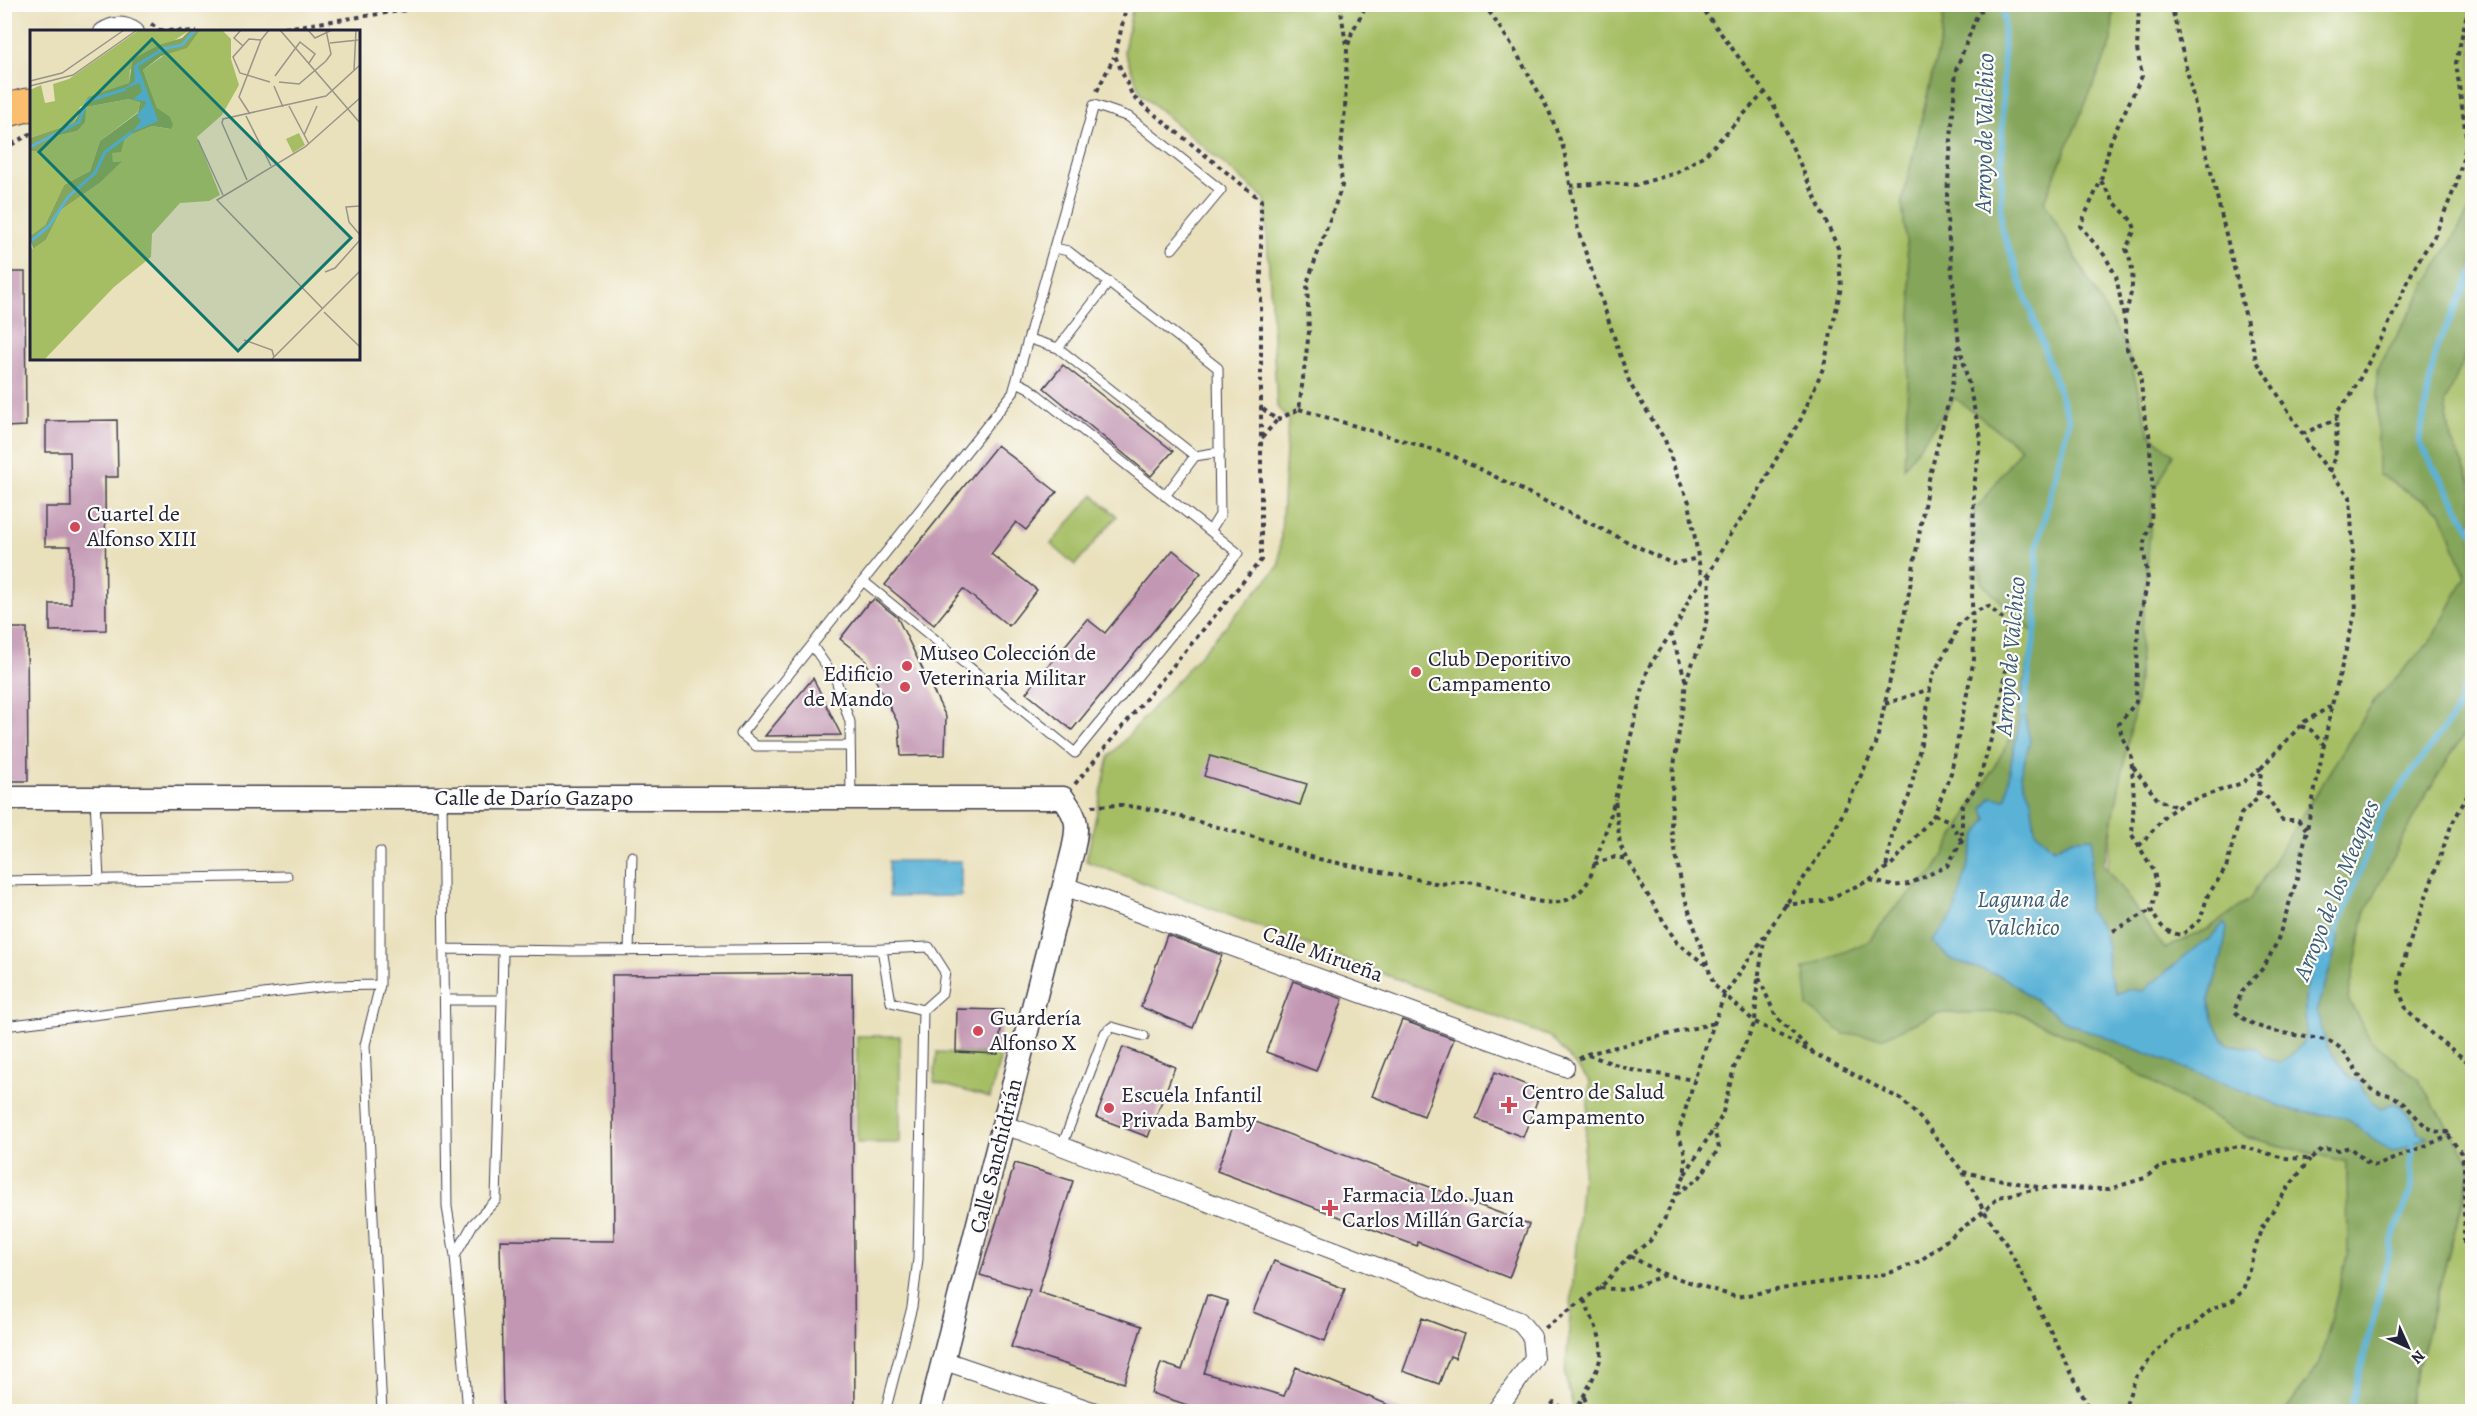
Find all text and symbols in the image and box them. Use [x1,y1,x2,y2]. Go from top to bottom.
inset map [30,30,360,360]
water label: Arroyo de Valchico [1967,53,2001,215]
place label: Cuartel de Alfonso XIII [86,499,197,554]
marker: Cuartel de Alfonso XIII [68,520,82,534]
water label: Arroyo de Valchico [1987,575,2033,739]
place label: Museo Colección de Veterinaria Militar [918,638,1096,693]
place label: Club Deporitivo Campamento [1428,644,1571,699]
place label: Edificio de Mando [803,659,893,714]
marker: Museo Colección de Veterinaria Militar [900,659,914,673]
marker: Club Deporitivo Campamento [1409,665,1423,679]
marker: Edificio de Mando [898,680,912,694]
street label: Calle de Darío Gazapo [435,783,633,813]
water label: Arroyo de los Meaques [2284,795,2387,987]
water label: Laguna de Valchico [1977,883,2069,943]
street label: Calle Mirueña [1258,918,1388,990]
place label: Guardería Alfonso X [989,1003,1082,1058]
marker: Guardería Alfonso X [971,1024,985,1038]
street label: Calle Sanchidrián [962,1075,1030,1237]
place label: Centro de Salud Campamento [1522,1077,1665,1132]
place label: Escuela Infantil Privada Bamby [1121,1080,1262,1135]
marker: Centro de Salud Campamento [1500,1096,1518,1114]
marker: Escuela Infantil Privada Bamby [1102,1101,1116,1115]
place label: Farmacia Ldo. Juan Carlos Millán García [1342,1180,1525,1235]
marker: Farmacia Ldo. Juan Carlos Millán García [1323,1201,1337,1215]
north arrow [2378,1317,2438,1377]
text: N [2406,1345,2430,1369]

